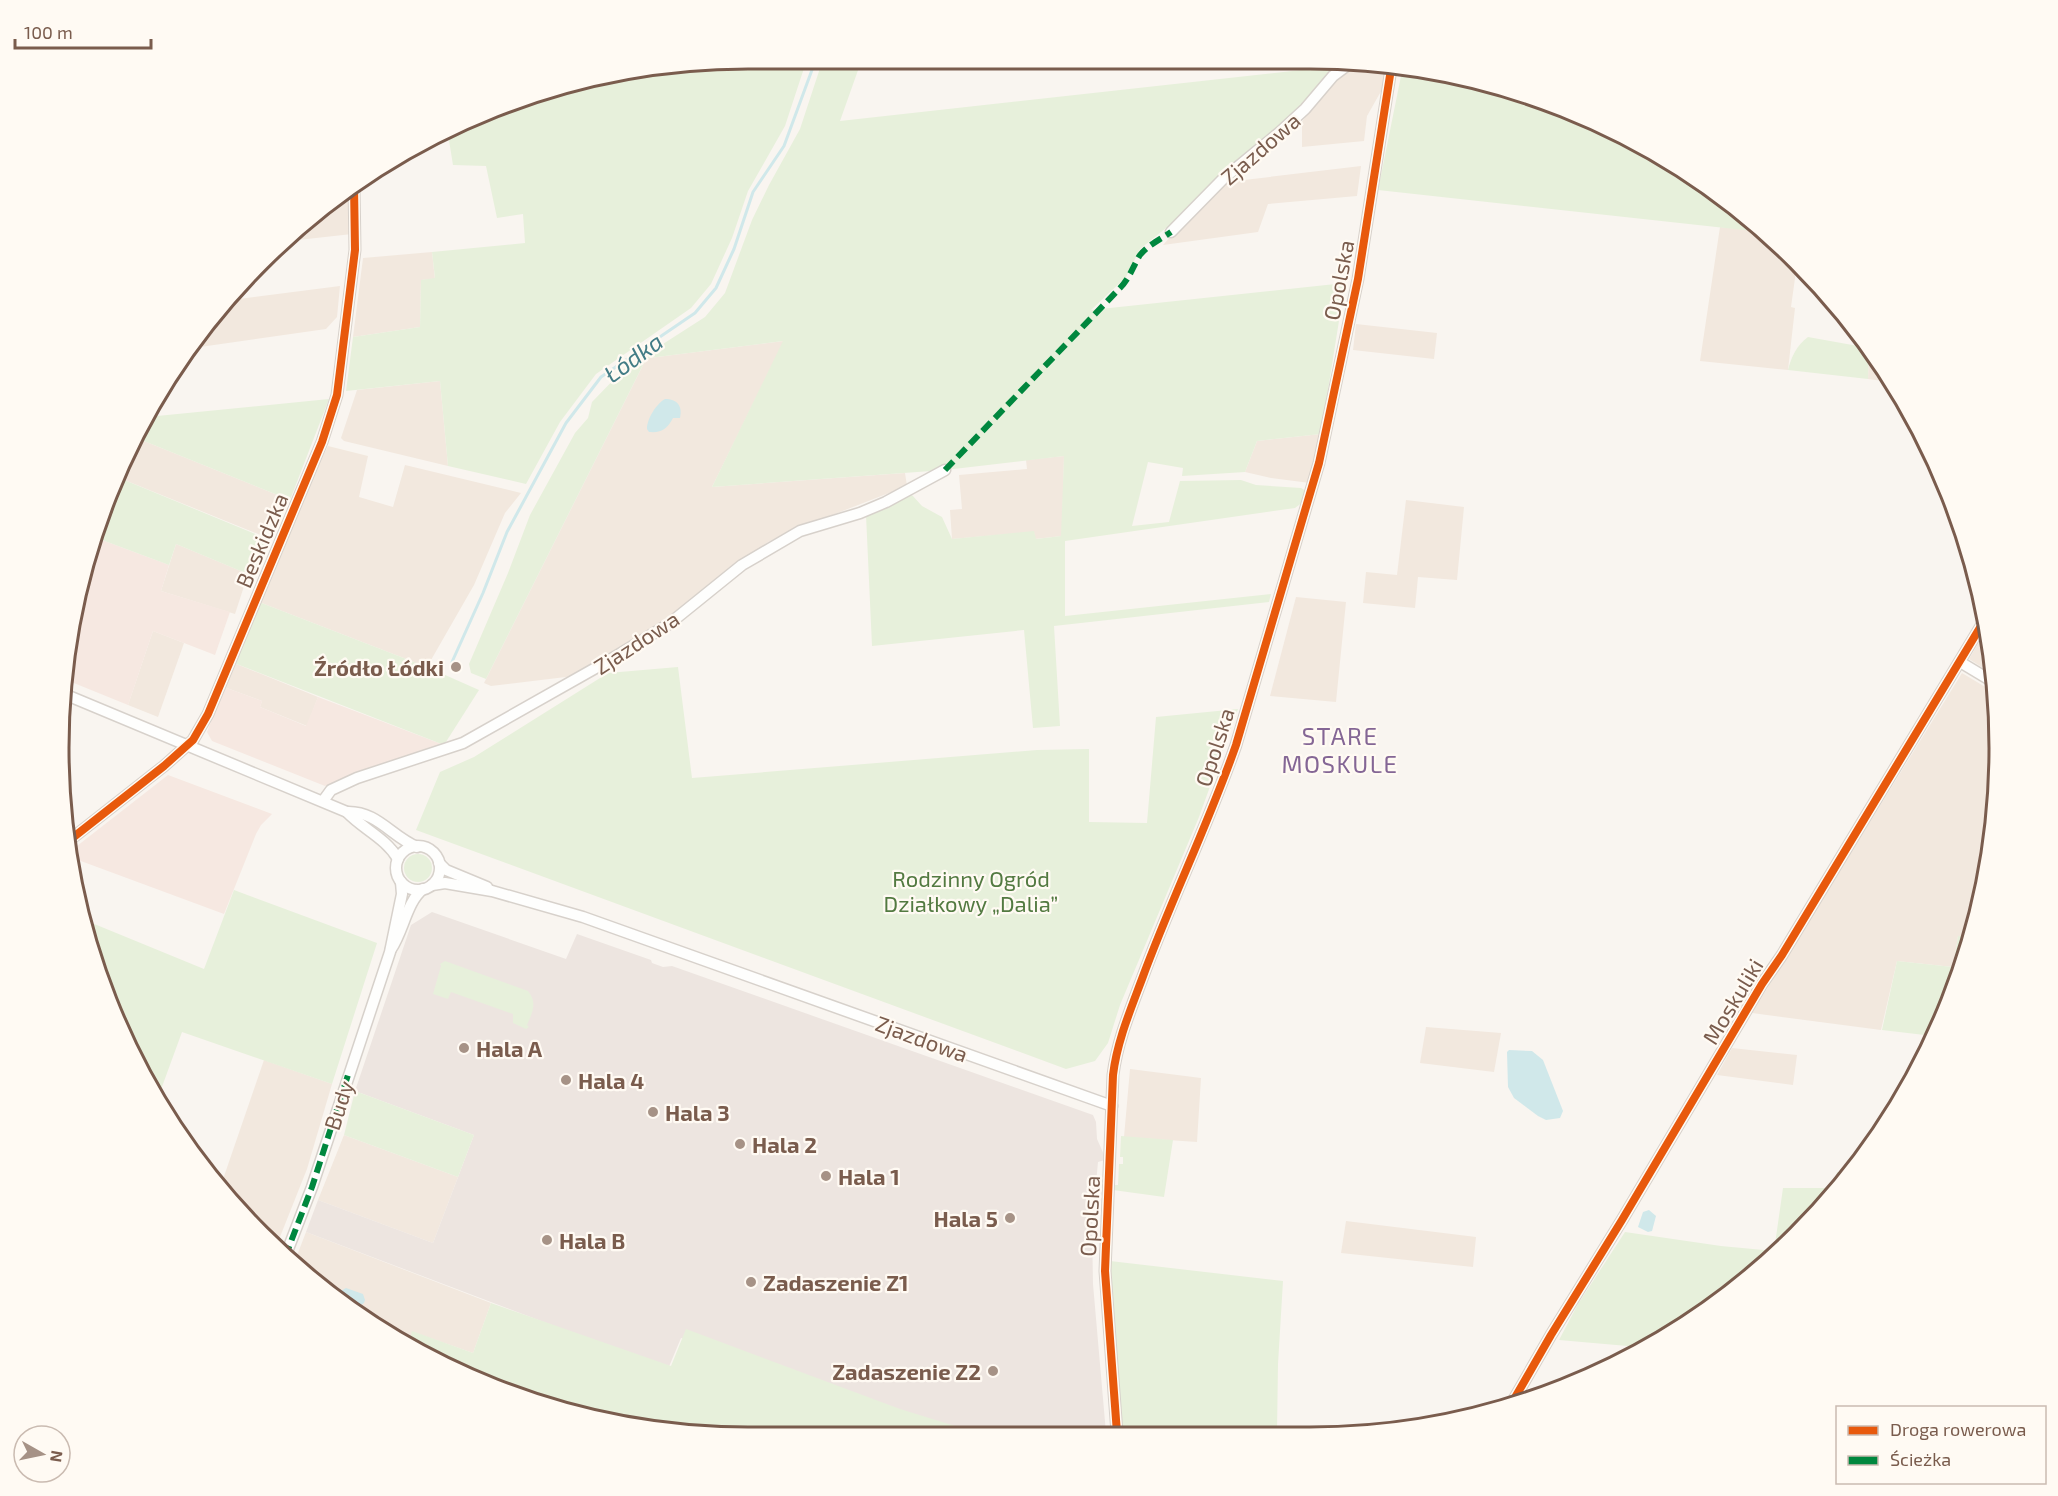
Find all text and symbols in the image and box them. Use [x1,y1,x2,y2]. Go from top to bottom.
scale bar [15,12,152,50]
text: 100 m [24,21,73,43]
street label: Zjazdowa [1215,107,1306,190]
street label: Opolska [1318,238,1358,322]
water label: Łódka [598,326,668,388]
street label: Beskidzka [229,489,293,591]
street label: Zjazdowa [588,605,684,680]
place label: Źródło Łódki [314,654,444,680]
marker: Źródło Łódki [449,660,463,674]
street label: Opolska [1189,704,1239,790]
district label: STARE MOSKULE [1282,721,1399,778]
park label: Rodzinny Ogród Działkowy „Dalia” [884,865,1058,916]
street label: Moskuliki [1696,953,1768,1049]
street label: Zjazdowa [872,1009,972,1068]
place label: Hala A [476,1035,543,1061]
marker: Hala A [457,1041,471,1055]
place label: Hala 4 [578,1067,644,1093]
marker: Hala 4 [559,1073,573,1087]
street label: Budy [318,1077,358,1133]
place label: Hala 3 [665,1099,730,1125]
marker: Hala 3 [646,1105,660,1119]
place label: Hala 2 [752,1131,817,1157]
marker: Hala 2 [733,1137,747,1151]
place label: Hala 1 [838,1163,900,1189]
marker: Hala 1 [819,1169,833,1183]
street label: Opolska [1074,1175,1104,1257]
place label: Hala 5 [934,1205,998,1231]
marker: Hala 5 [1003,1211,1017,1225]
place label: Hala B [559,1227,625,1253]
marker: Hala B [540,1233,554,1247]
place label: Zadaszenie Z1 [763,1269,909,1295]
marker: Zadaszenie Z1 [744,1275,758,1289]
place label: Zadaszenie Z2 [832,1358,981,1384]
marker: Zadaszenie Z2 [986,1364,1000,1378]
legend [1836,1406,2046,1484]
text: Droga rowerowa [1890,1418,2026,1440]
north arrow [12,1424,72,1484]
text: Ścieżka [1890,1448,1951,1470]
text: N [47,1449,68,1464]

